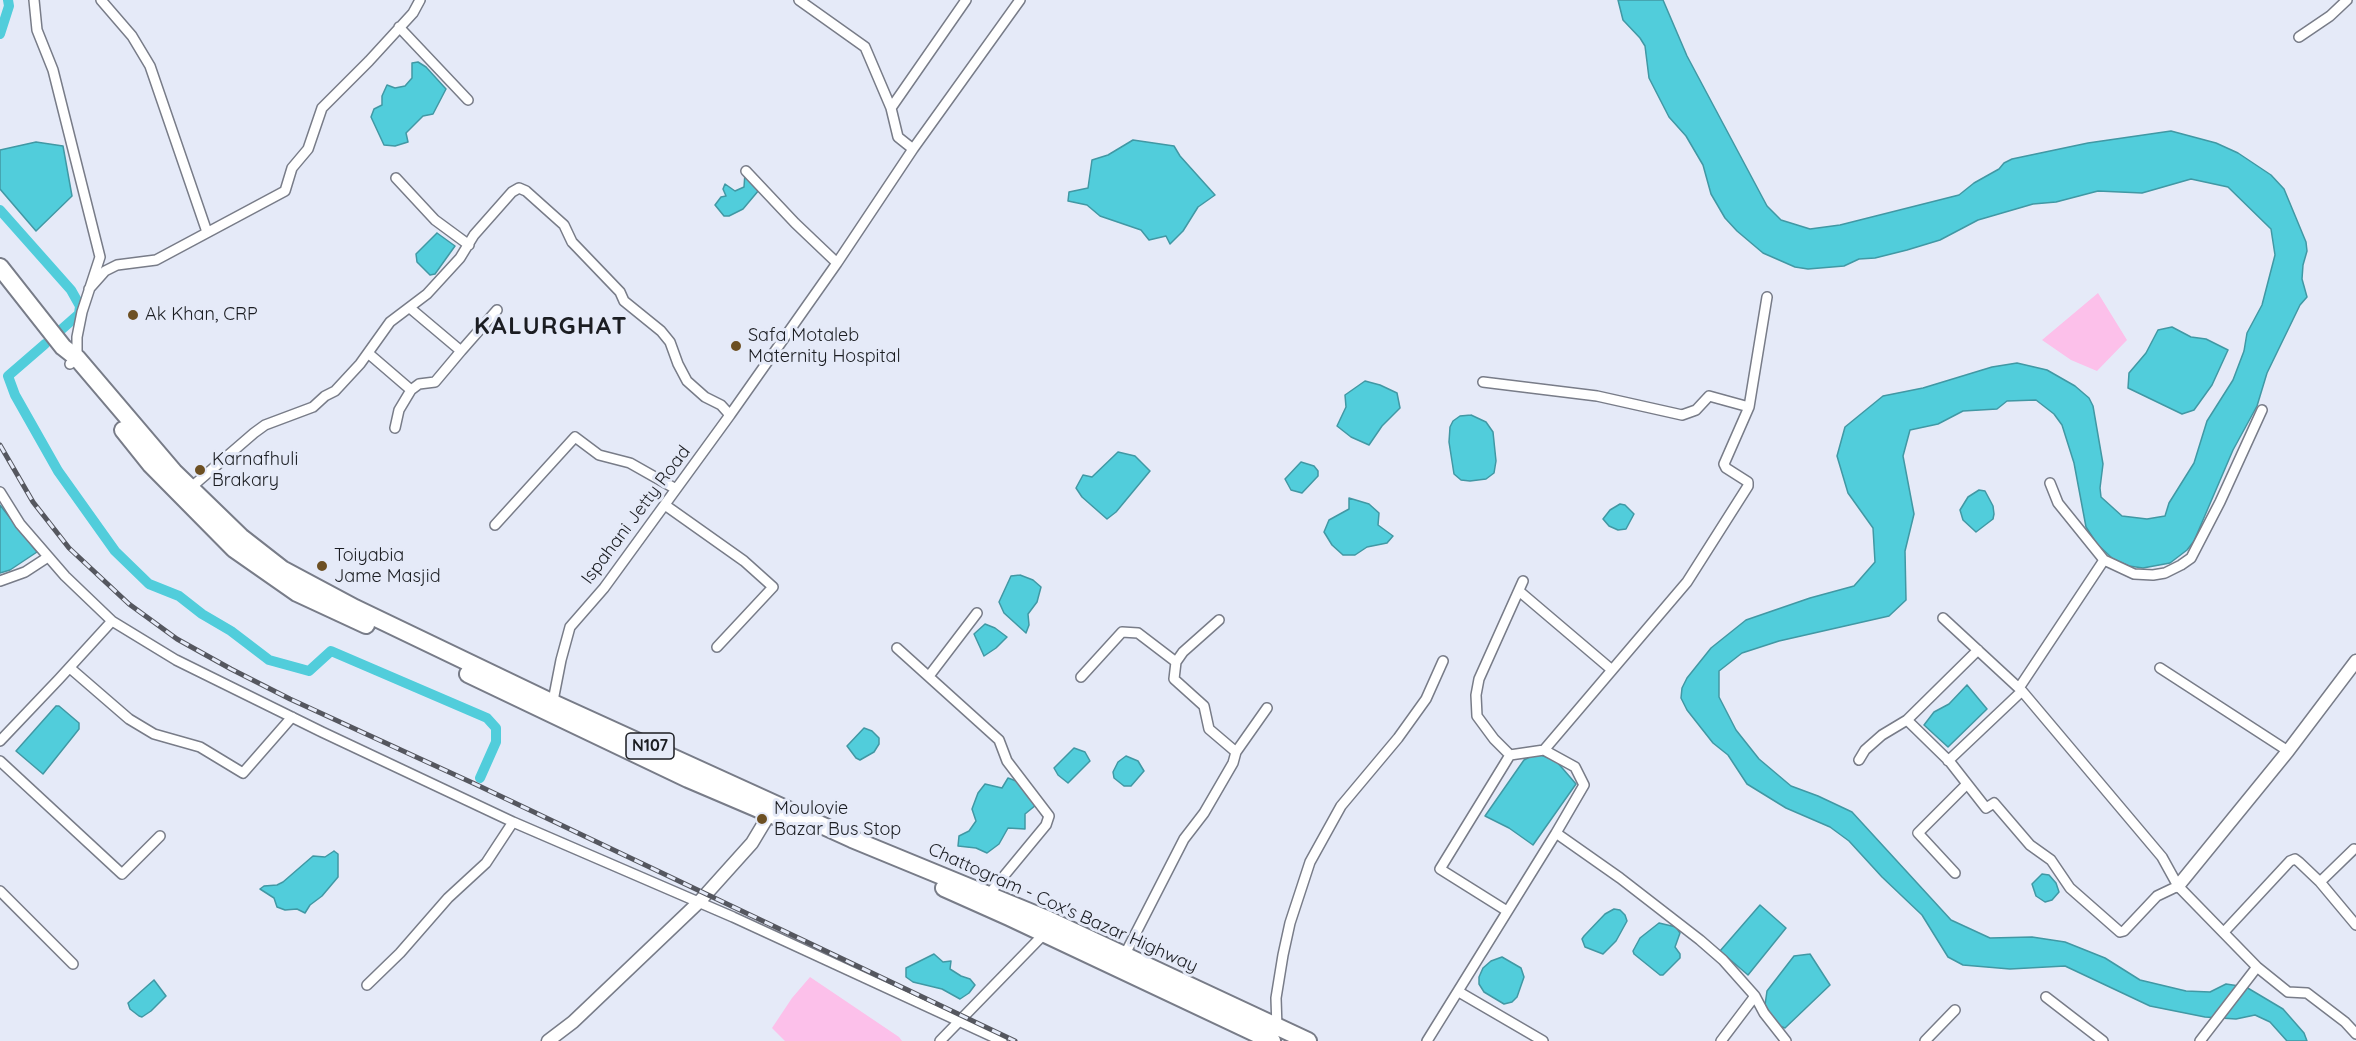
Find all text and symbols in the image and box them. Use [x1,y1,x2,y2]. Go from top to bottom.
place label: Ak Khan, CRP [145,304,258,326]
marker: Ak Khan, CRP [126,308,140,322]
district label: KALURGHAT [474,313,628,341]
place label: Safa Motaleb Maternity Hospital [748,325,901,368]
marker: Safa Motaleb Maternity Hospital [729,339,743,353]
street label: Ispahani Jetty Road [577,442,695,588]
place label: Karnafhuli Brakary [212,449,298,492]
marker: Karnafhuli Brakary [193,463,207,477]
place label: Toiyabia Jame Masjid [334,545,441,588]
marker: Toiyabia Jame Masjid [315,559,329,573]
road number: N107 [626,733,674,759]
place label: Moulovie Bazar Bus Stop [774,798,901,840]
marker: Moulovie Bazar Bus Stop [755,812,769,826]
street label: Chattogram - Cox's Bazar Highway [925,839,1201,977]

